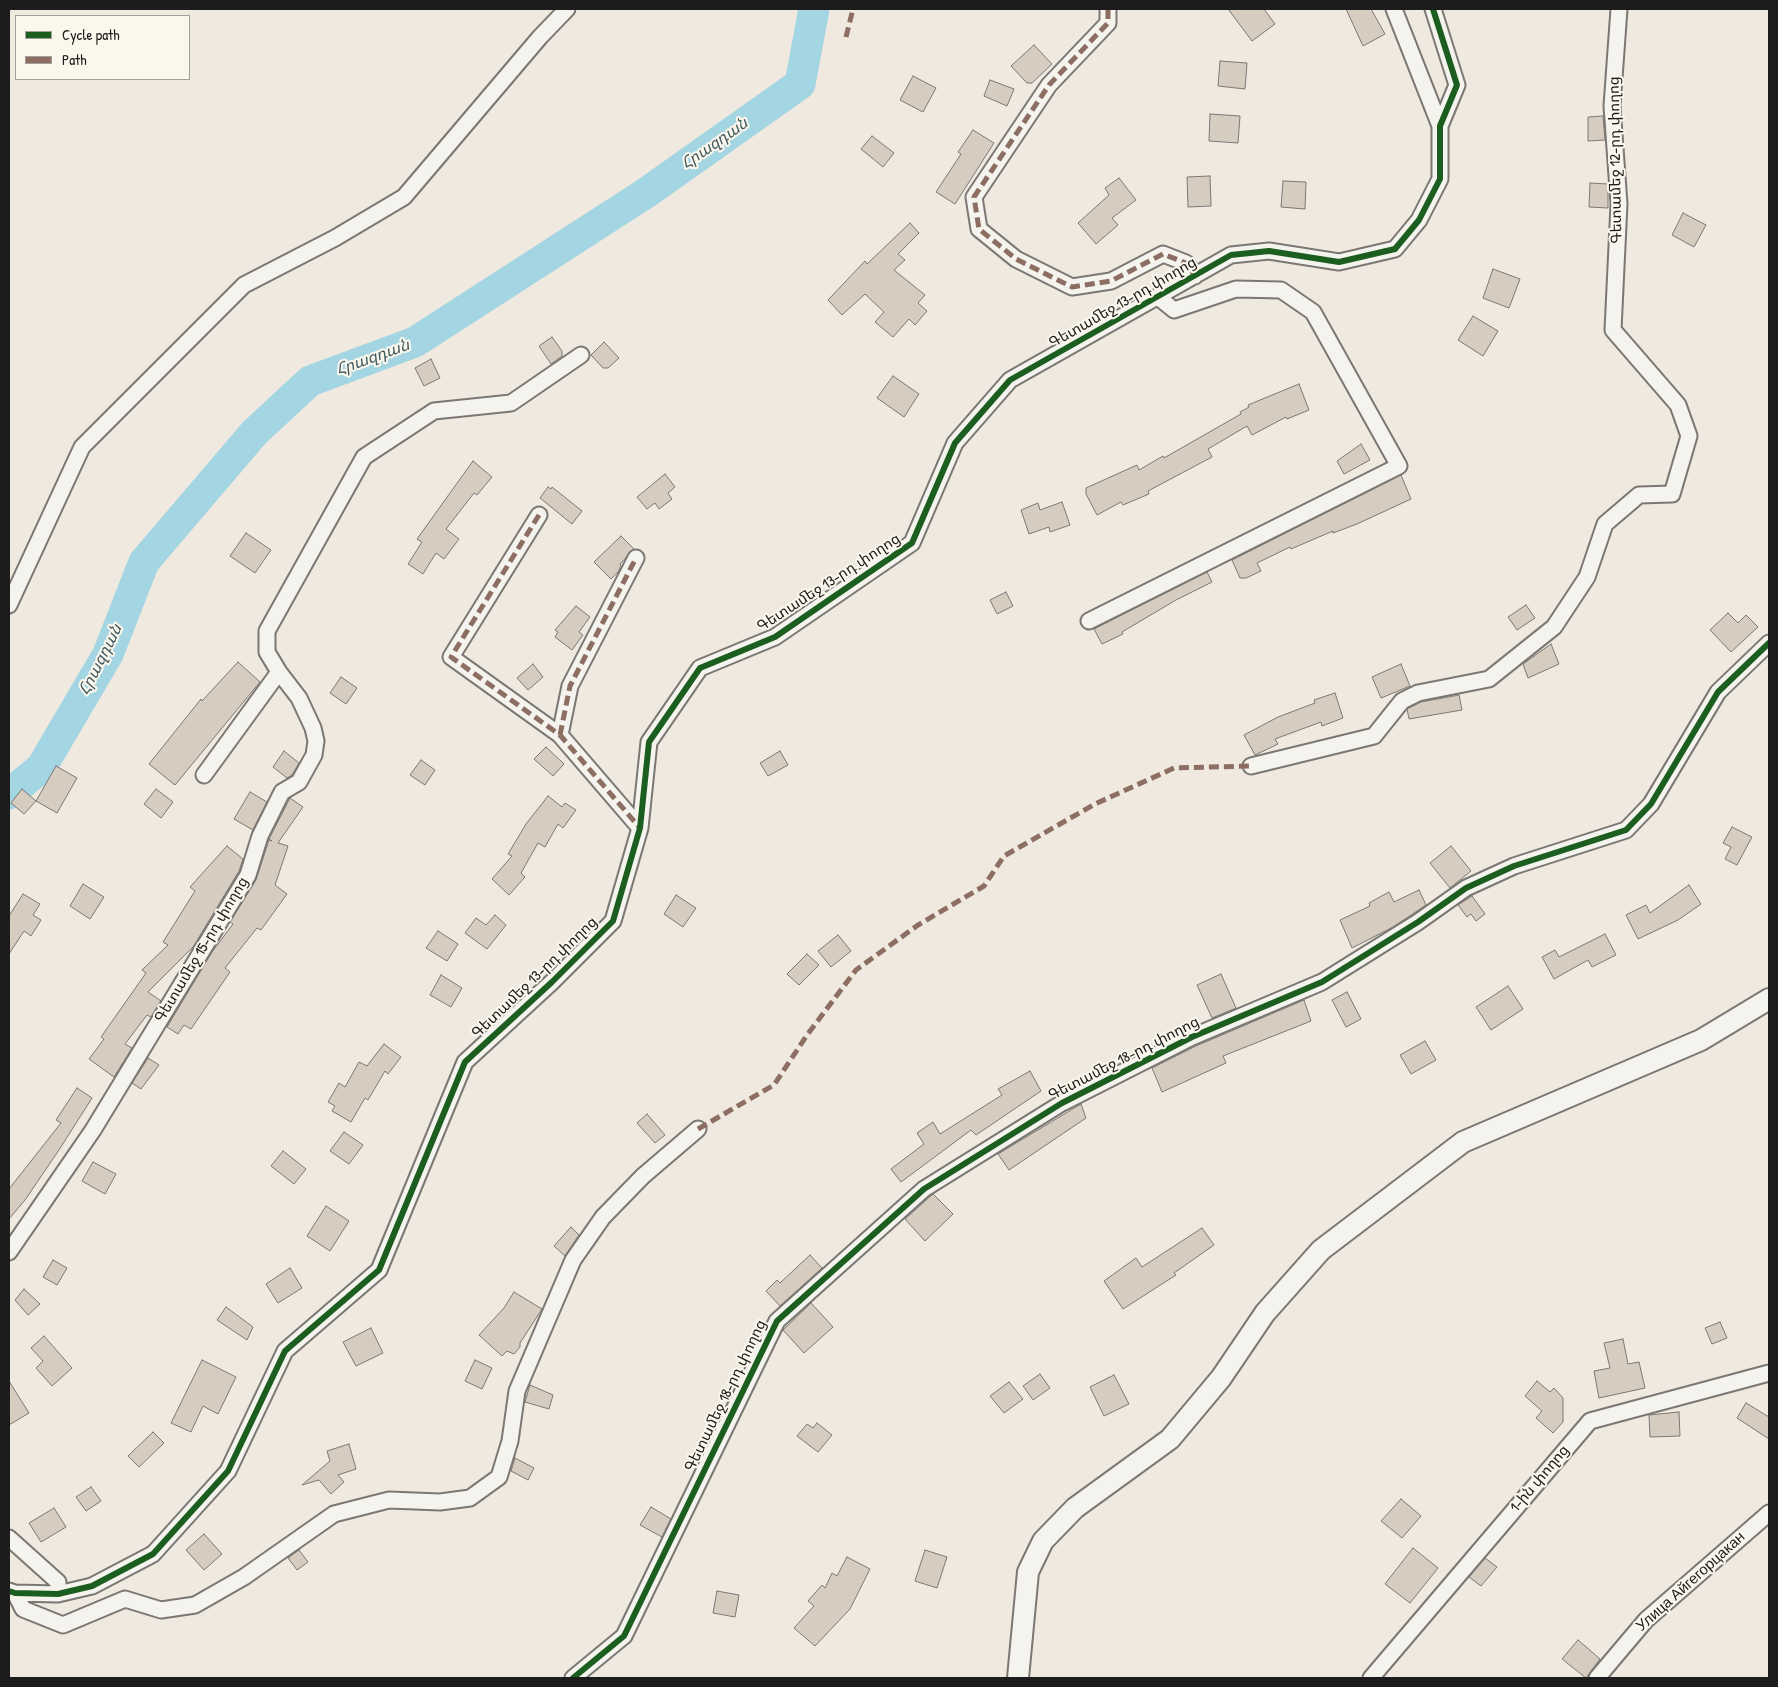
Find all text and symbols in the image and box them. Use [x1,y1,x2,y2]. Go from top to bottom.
legend [15,15,190,80]
text: Cycle path [62,24,120,45]
text: Path [62,49,87,70]
street label: Գետամեջ 12-րդ փողոց [1606,76,1626,244]
water label: Հրազդան [678,114,752,174]
street label: Գետամեջ 13-րդ փողոց [1046,253,1200,353]
water label: Հրազդան [334,336,412,380]
street label: Գետամեջ 13-րդ փողոց [754,530,904,636]
water label: Հրազդան [75,622,127,698]
street label: Գետամեջ 15-րդ փողոց [151,874,253,1026]
street label: Գետամեջ 13-րդ փողոց [469,913,601,1043]
street label: Գետամեջ 18-րդ փողոց [1045,1013,1203,1105]
street label: Գետամեջ 18-րդ փողոց [681,1317,771,1475]
street label: 1-ին փողոց [1507,1442,1573,1516]
street label: Улица Айгегорцакан [1633,1528,1749,1636]

